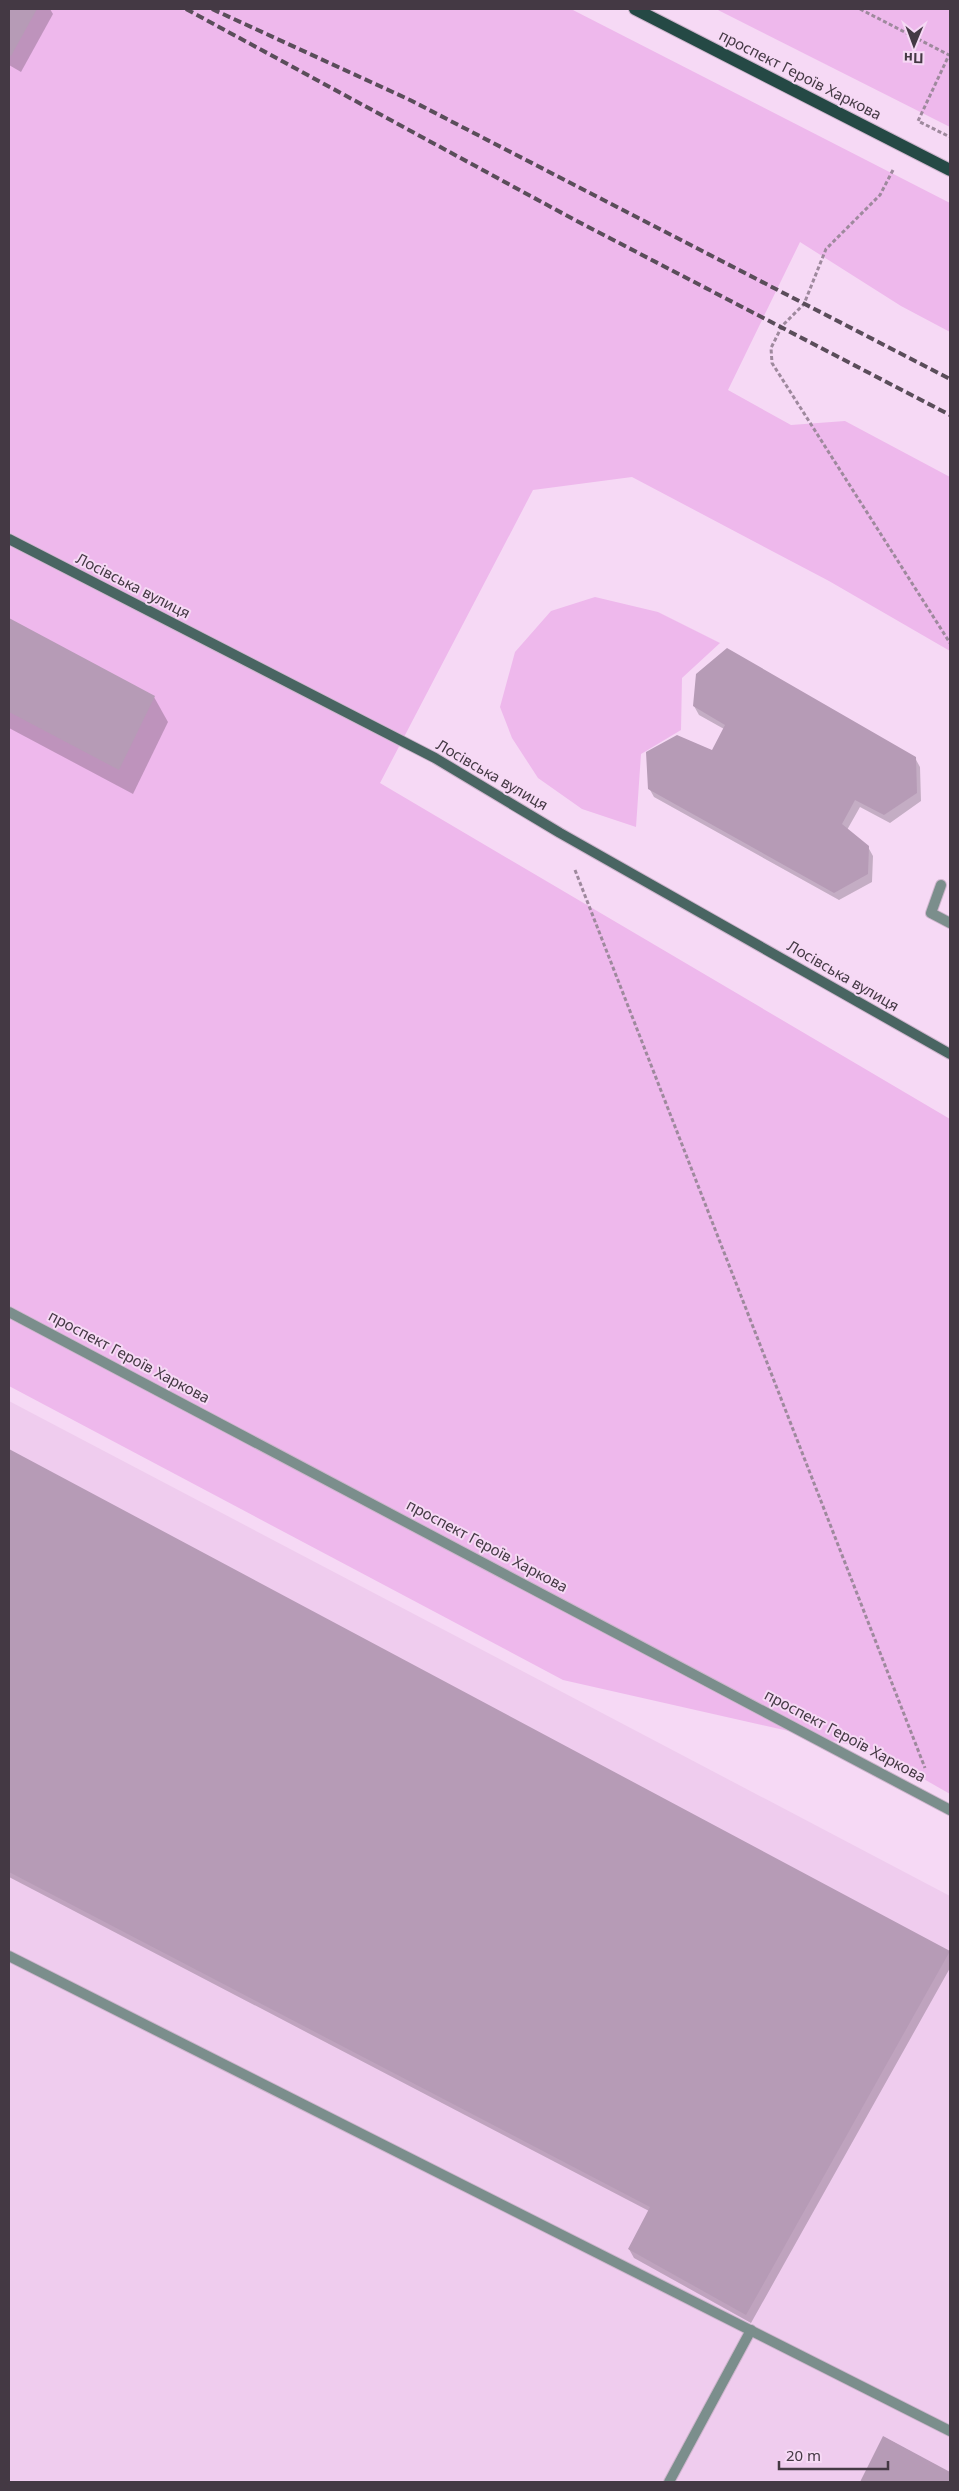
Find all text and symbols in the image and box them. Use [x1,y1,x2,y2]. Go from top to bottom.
north arrow [889,20,939,70]
street label: проспект Героїв Харкова [716,24,885,124]
text: Пн [904,49,924,68]
street label: Лосівська вулиця [73,548,194,623]
street label: Лосівська вулиця [433,734,552,814]
street label: Лосівська вулиця [784,935,903,1015]
street label: проспект Героїв Харкова [45,1305,214,1407]
street label: проспект Героїв Харкова [403,1494,572,1596]
street label: проспект Героїв Харкова [761,1684,930,1786]
scale bar [779,2438,888,2470]
text: 20 m [786,2445,821,2465]

